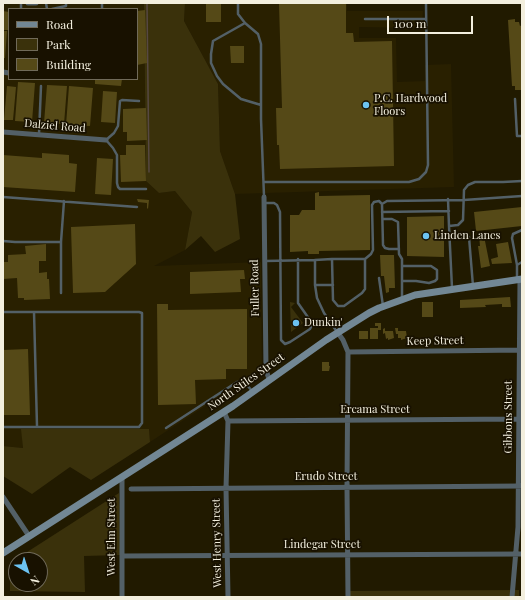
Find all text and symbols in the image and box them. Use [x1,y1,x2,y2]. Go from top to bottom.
legend [8,8,138,80]
scale bar [389,8,475,34]
text: 100 m [394,15,426,31]
text: Road [46,16,73,32]
text: Park [46,36,71,52]
text: Building [46,56,91,72]
place label: P.C. Hardwood Floors [374,92,447,118]
marker: P.C. Hardwood Floors [361,100,371,110]
street label: Dalziel Road [24,117,86,135]
place label: Linden Lanes [434,229,501,243]
marker: Linden Lanes [421,231,431,241]
street label: Fuller Road [248,259,262,317]
place label: Dunkin' [304,316,343,330]
marker: Dunkin' [291,318,301,328]
street label: Keep Street [406,334,464,348]
street label: North Stiles Street [205,351,287,413]
street label: Gibbons Street [502,380,516,454]
street label: Ercama Street [340,403,410,417]
street label: Erudo Street [295,470,357,484]
street label: West Elm Street [105,498,119,576]
street label: West Henry Street [210,498,224,588]
street label: Lindegar Street [284,538,360,552]
north arrow [8,552,48,592]
text: N [27,573,43,589]

